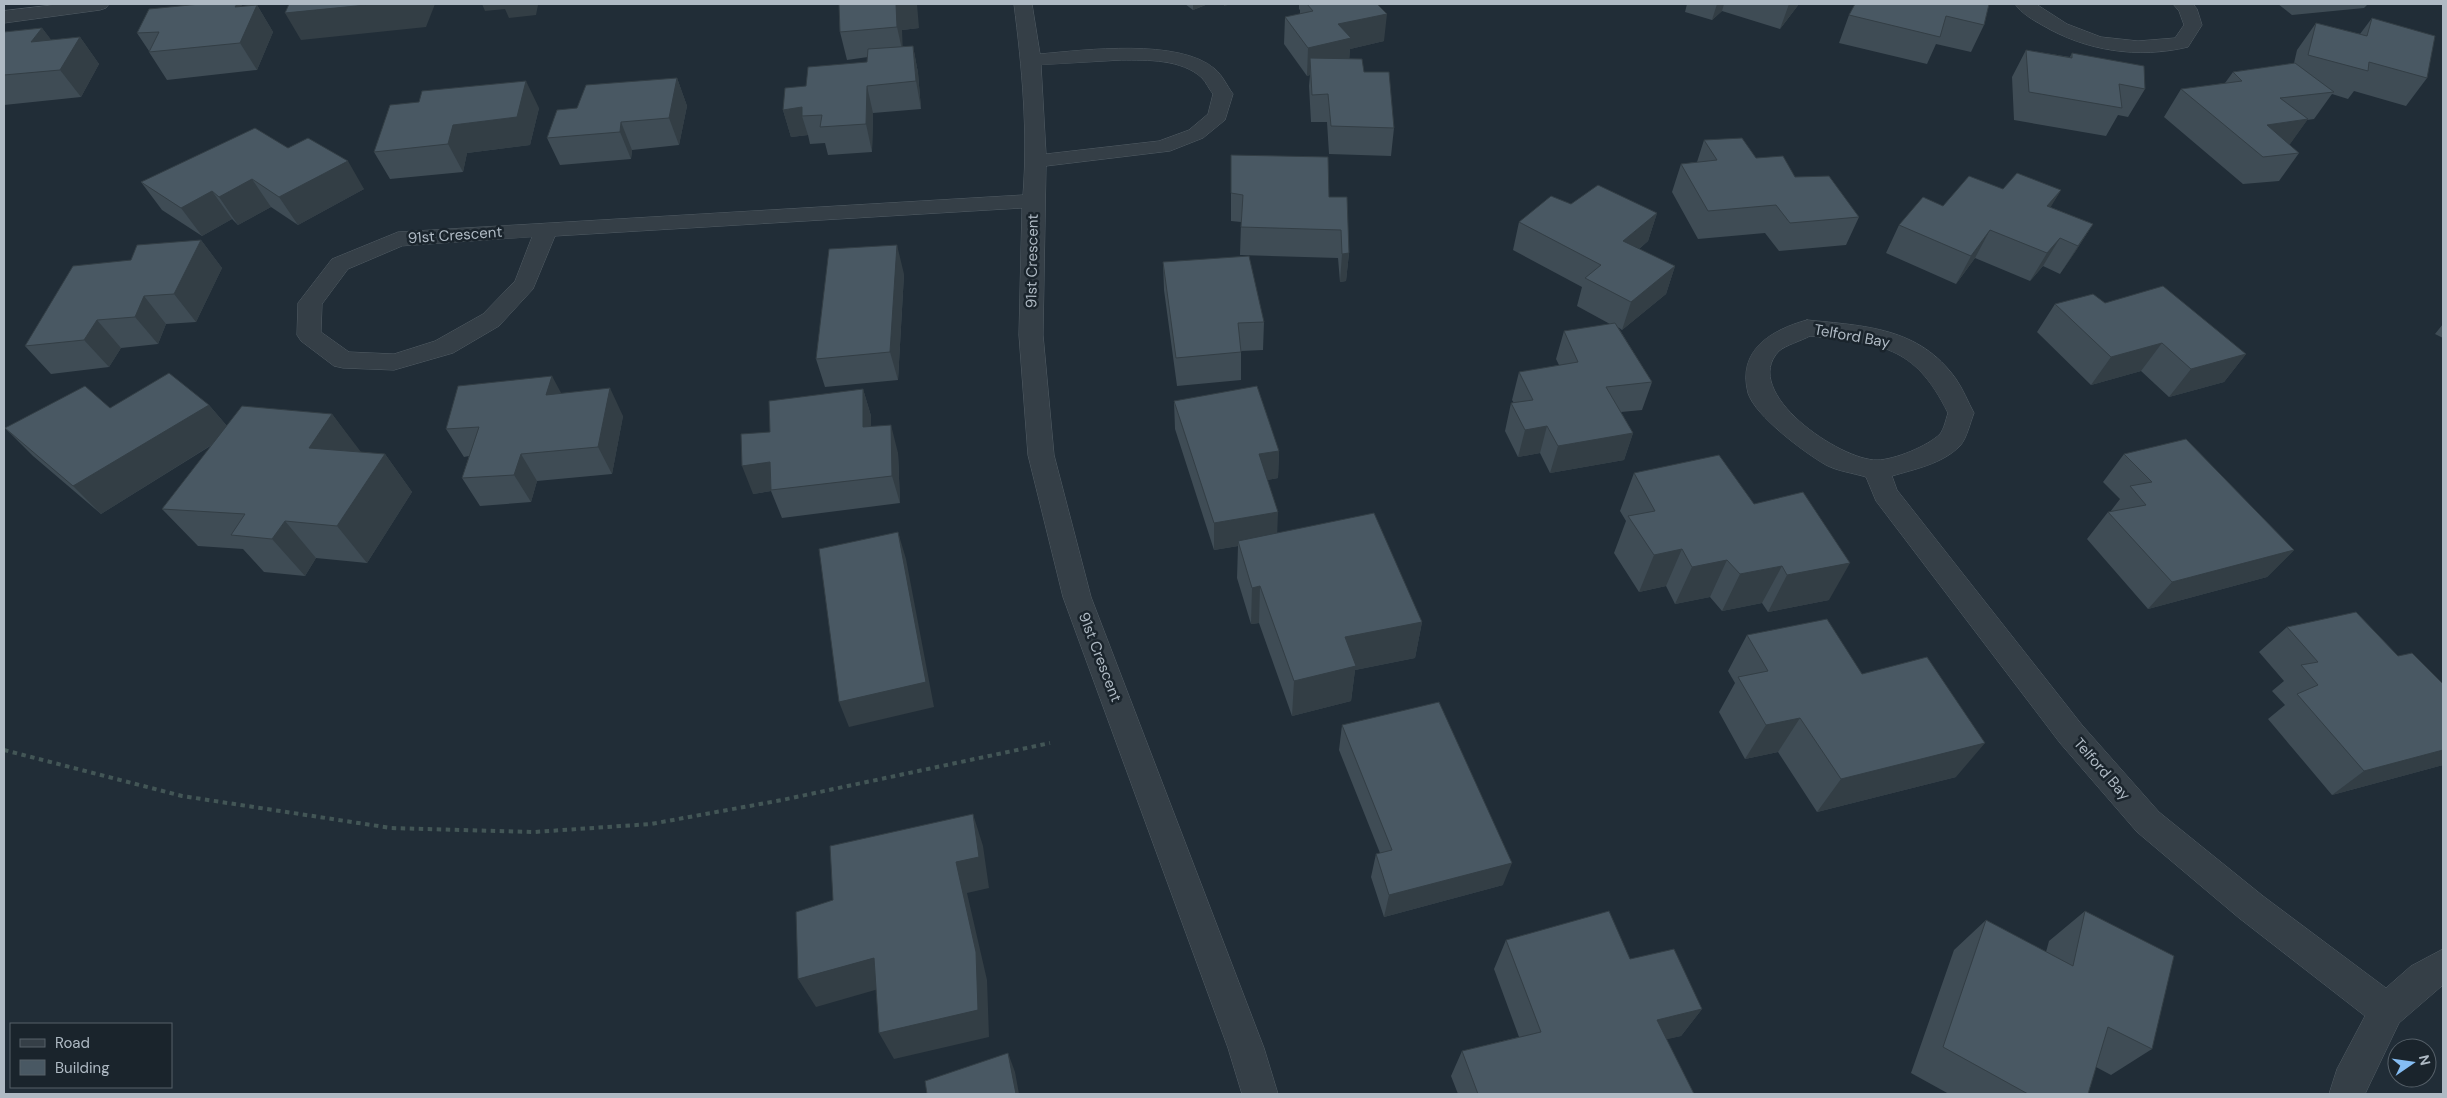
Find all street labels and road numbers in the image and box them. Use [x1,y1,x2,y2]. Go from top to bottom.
street label: 91st Crescent [1021,213,1043,308]
street label: 91st Crescent [407,222,503,248]
street label: Telford Bay [1813,320,1892,353]
street label: 91st Crescent [1074,609,1126,705]
street label: Telford Bay [2069,734,2135,805]

